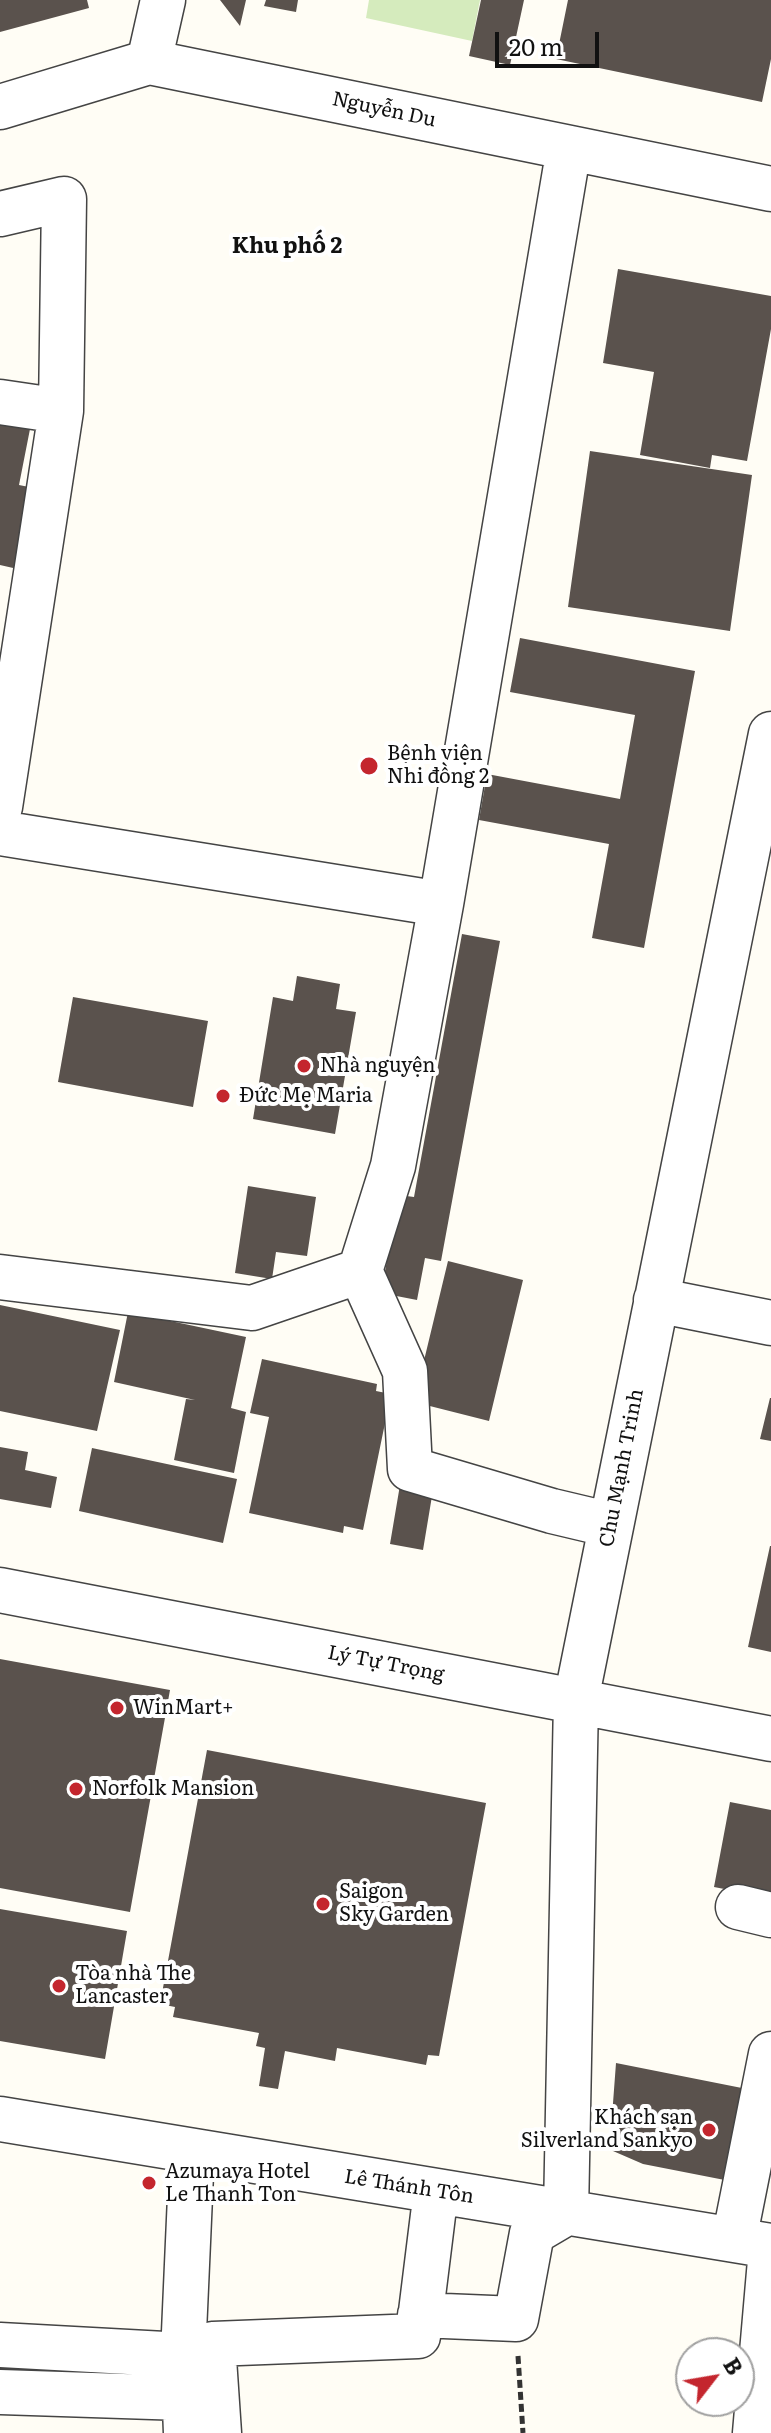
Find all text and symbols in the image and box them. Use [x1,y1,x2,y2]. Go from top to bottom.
scale bar [499,16,603,66]
text: 20 m [509,28,563,63]
street label: Nguyễn Du [330,87,438,133]
district label: Khu phố 2 [232,234,342,260]
place label: Bệnh viện Nhi đồng 2 [387,742,489,789]
marker: Bệnh viện Nhi đồng 2 [358,755,380,777]
place label: Nhà nguyện [320,1054,435,1078]
marker: Nhà nguyện [295,1057,313,1075]
place label: Đức Mẹ Maria [239,1084,373,1108]
marker: Đức Mẹ Maria [214,1087,232,1105]
street label: Chu Mạnh Trinh [595,1387,649,1549]
street label: Lý Tự Trọng [326,1641,446,1687]
place label: WinMart+ [133,1696,234,1720]
marker: WinMart+ [108,1699,126,1717]
place label: Norfolk Mansion [92,1777,254,1801]
marker: Norfolk Mansion [67,1780,85,1798]
place label: Saigon Sky Garden [339,1880,449,1927]
marker: Saigon Sky Garden [314,1895,332,1913]
place label: Tòa nhà The Lancaster [75,1962,191,2009]
marker: Tòa nhà The Lancaster [50,1977,68,1995]
place label: Khách sạn Silverland Sankyo [521,2106,693,2153]
marker: Khách sạn Silverland Sankyo [700,2121,718,2139]
place label: Azumaya Hotel Le Thanh Ton [165,2160,310,2207]
street label: Lê Thánh Tôn [342,2165,476,2209]
marker: Azumaya Hotel Le Thanh Ton [140,2174,158,2192]
north arrow [675,2337,755,2417]
text: B [716,2350,752,2380]

